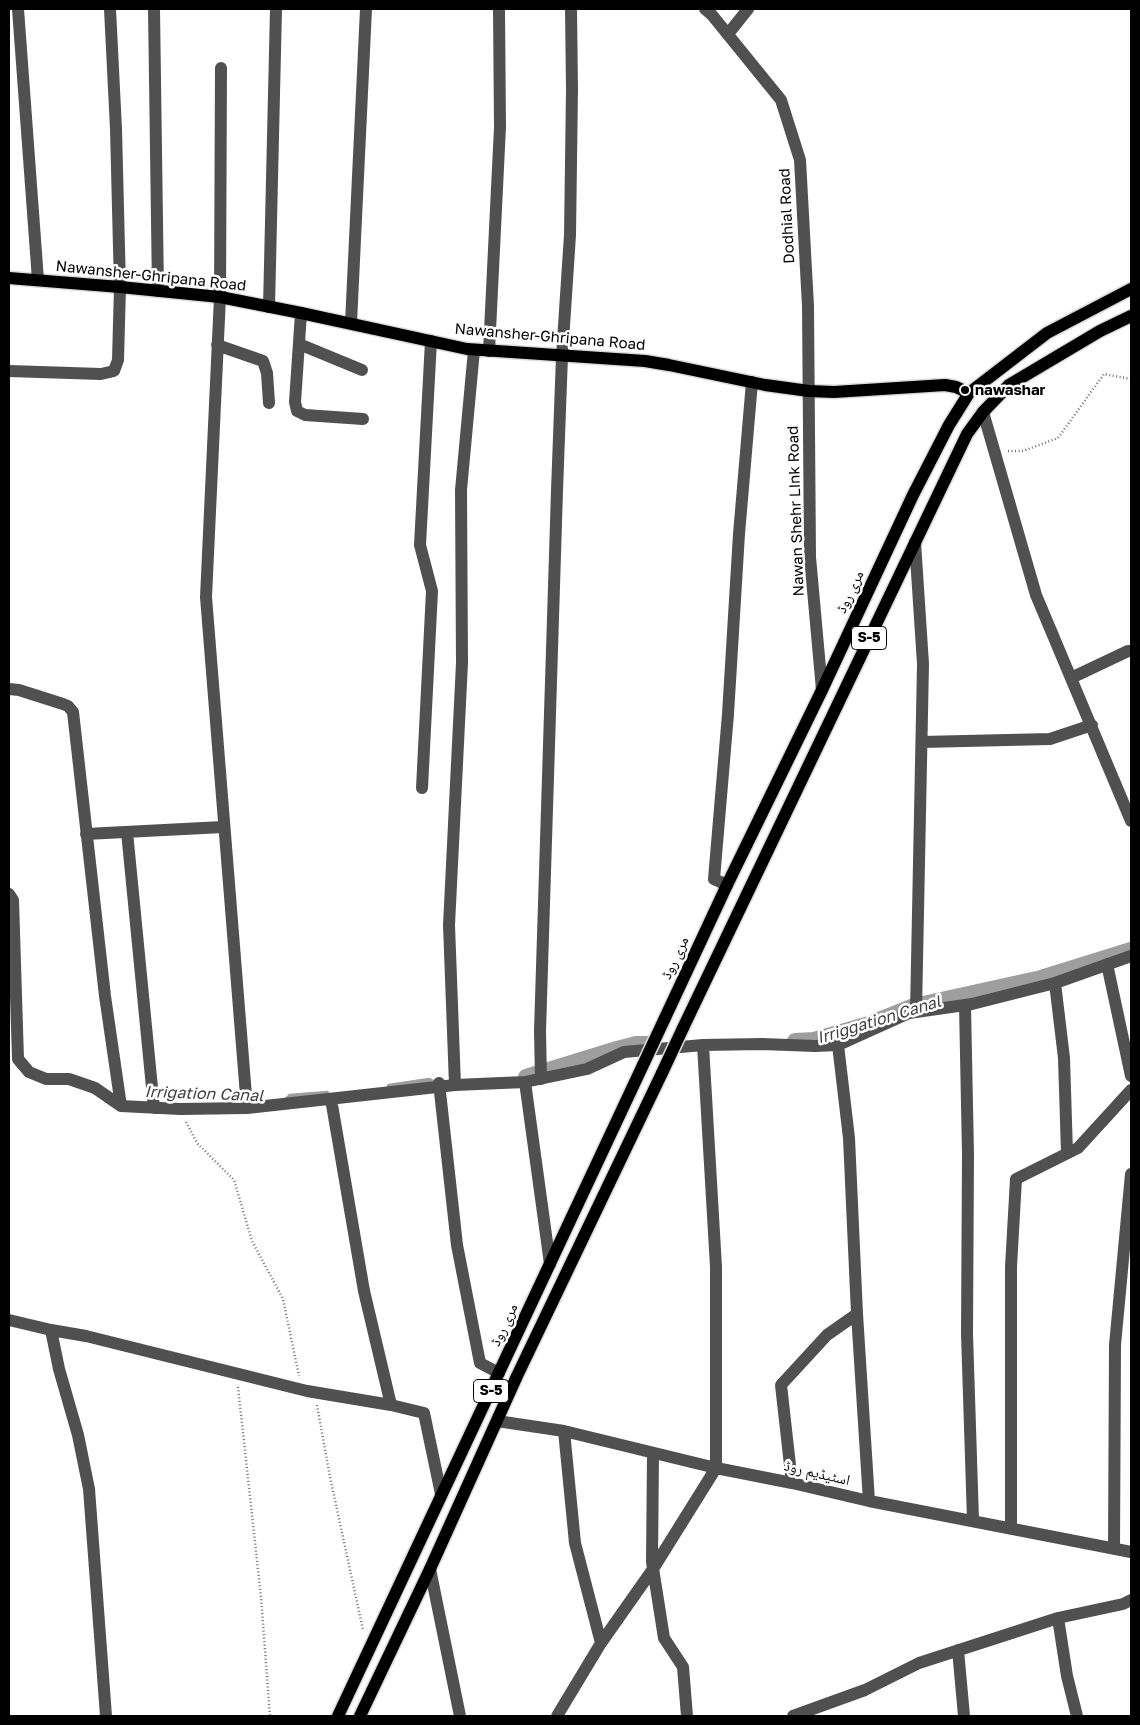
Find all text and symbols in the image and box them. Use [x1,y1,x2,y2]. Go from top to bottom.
street label: Dodhial Road [776,168,798,264]
street label: Nawansher-Ghripana Road [55,257,247,295]
street label: Nawansher-Ghripana Road [454,320,646,354]
place label: nawashar [975,381,1045,399]
marker: nawashar [959,384,971,396]
street label: Nawan Shehr LInk Road [784,425,808,597]
street label: مری روڈ [832,568,868,616]
road number: S-5 [852,626,886,650]
street label: مری روڈ [657,934,693,982]
water label: Irriggation Canal [815,992,943,1048]
water label: Irrigation Canal [144,1082,264,1106]
street label: مری روڈ [486,1301,522,1349]
road number: S-5 [474,1380,508,1402]
street label: اسٹیڈیم روڈ [782,1457,852,1489]

